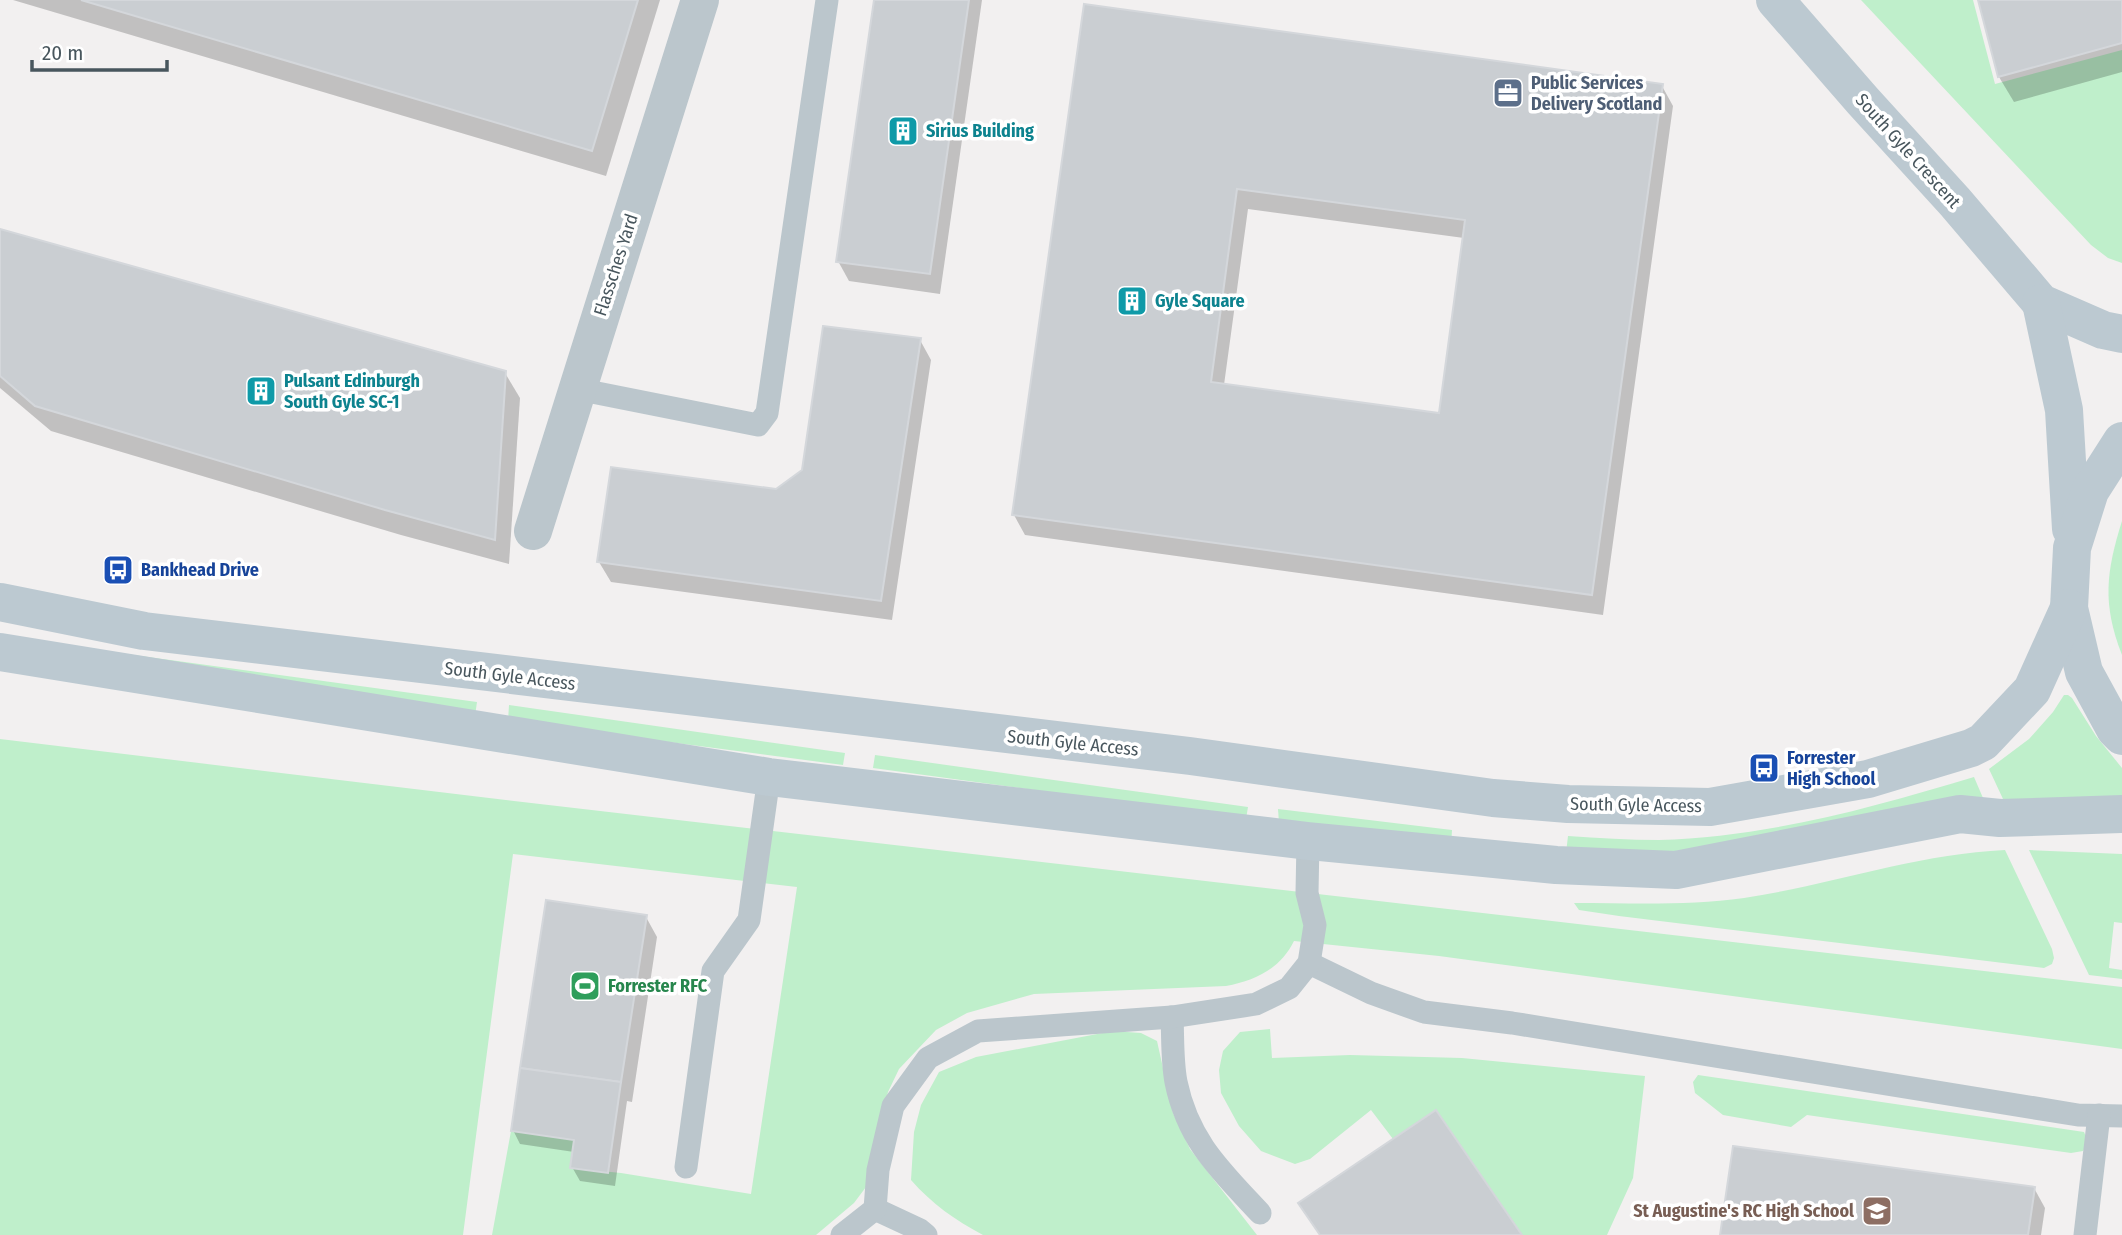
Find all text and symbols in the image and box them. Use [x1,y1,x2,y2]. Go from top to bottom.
scale bar [32,28,166,72]
text: 20 m [42,40,83,66]
place label: Public Services Delivery Scotland [1531,72,1662,115]
office icon: Public Services Delivery Scotland [1491,76,1525,110]
street label: South Gyle Crescent [1851,89,1965,213]
building icon: Sirius Building [886,114,920,148]
place label: Sirius Building [926,120,1034,142]
street label: Flassches Yard [589,211,643,319]
building icon: Gyle Square [1115,284,1149,318]
place label: Gyle Square [1155,290,1245,312]
place label: Pulsant Edinburgh South Gyle SC-1 [284,370,420,413]
building icon: Pulsant Edinburgh South Gyle SC-1 [244,374,278,408]
bus stop icon: Bankhead Drive [101,553,135,587]
place label: Bankhead Drive [141,559,259,581]
street label: South Gyle Access [443,657,577,695]
street label: South Gyle Access [1006,725,1140,761]
place label: Forrester High School [1787,747,1875,790]
bus stop icon: Forrester High School [1747,751,1781,785]
street label: South Gyle Access [1570,793,1702,817]
sports icon: Forrester RFC [568,969,602,1003]
place label: Forrester RFC [608,975,708,997]
school or university icon: St Augustine's RC High School [1860,1194,1894,1228]
place label: St Augustine's RC High School [1633,1200,1854,1222]

